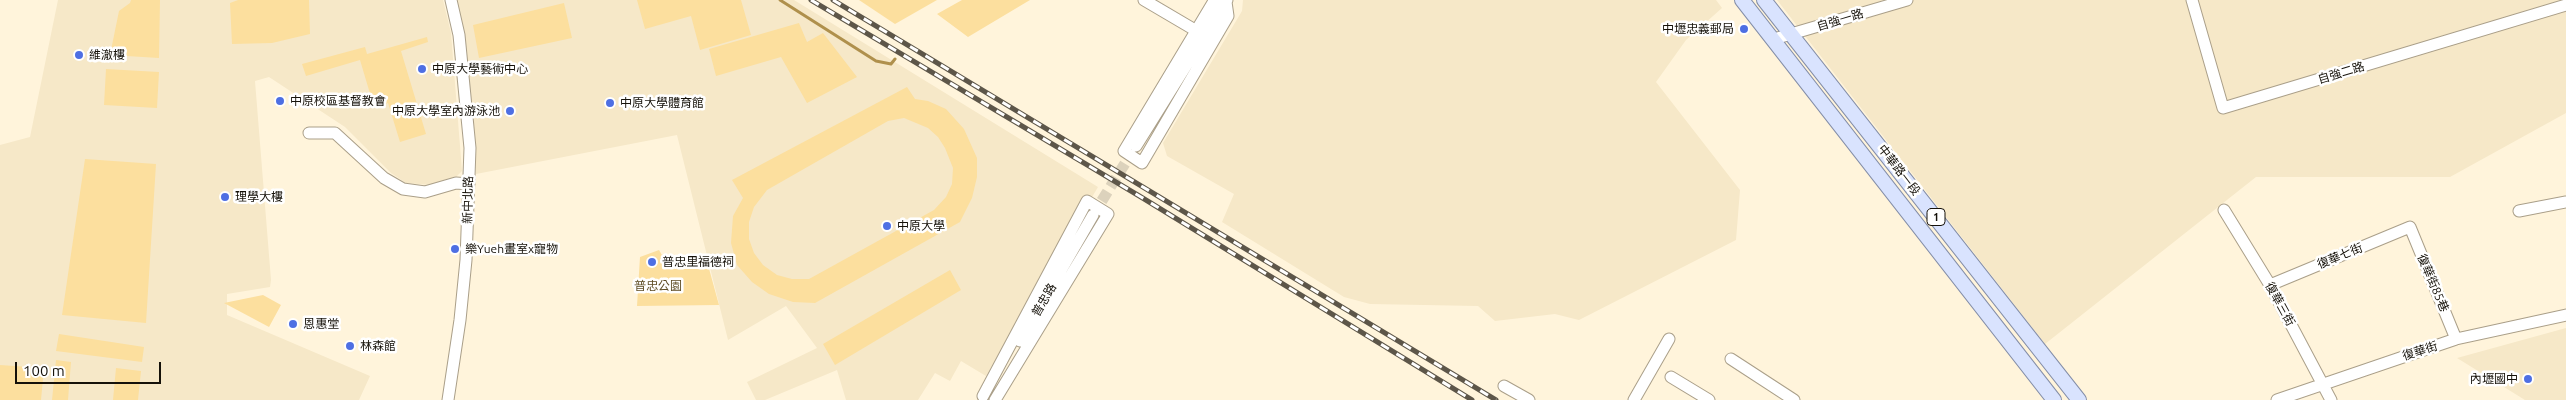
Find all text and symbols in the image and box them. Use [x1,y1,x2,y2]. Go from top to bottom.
street label: 自強一路 [1815,6,1865,34]
place label: 中壢忠義郵局 [1662,22,1734,36]
marker: 中壢忠義郵局 [1738,23,1750,35]
place label: 維澈樓 [89,48,125,62]
marker: 維澈樓 [73,49,85,61]
street label: 自強二路 [2316,59,2366,87]
place label: 中原大學藝術中心 [432,62,528,76]
marker: 中原大學藝術中心 [416,63,428,75]
place label: 中原校區基督教會 [290,94,386,108]
marker: 中原校區基督教會 [274,95,286,107]
place label: 中原大學體育館 [620,96,704,110]
marker: 中原大學體育館 [604,97,616,109]
place label: 中原大學室內游泳池 [392,104,500,118]
marker: 中原大學室內游泳池 [504,105,516,117]
street label: 中華路一段 [1875,142,1923,198]
street label: 新中北路 [460,176,476,224]
place label: 理學大樓 [235,190,283,204]
marker: 理學大樓 [219,191,231,203]
road number: 1 [1927,208,1945,226]
place label: 中原大學 [897,219,945,233]
marker: 中原大學 [881,220,893,232]
street label: 復華七街 [2315,240,2365,272]
place label: 樂Yueh畫室x寵物 [465,242,558,256]
marker: 樂Yueh畫室x寵物 [449,243,461,255]
street label: 復華街85巷 [2414,252,2452,314]
place label: 普忠里福德祠 [662,255,734,269]
marker: 普忠里福德祠 [646,256,658,268]
park label: 普忠公園 [634,279,682,293]
street label: 復華三街 [2262,280,2298,328]
street label: 普忠路 [1029,281,1059,319]
place label: 恩惠堂 [303,317,339,331]
marker: 恩惠堂 [287,318,299,330]
place label: 林森館 [360,339,396,353]
street label: 復華街 [2401,339,2439,363]
marker: 林森館 [344,340,356,352]
scale bar [18,352,164,384]
text: 100 m [23,362,65,379]
place label: 內壢國中 [2470,372,2518,386]
marker: 內壢國中 [2522,373,2534,385]

